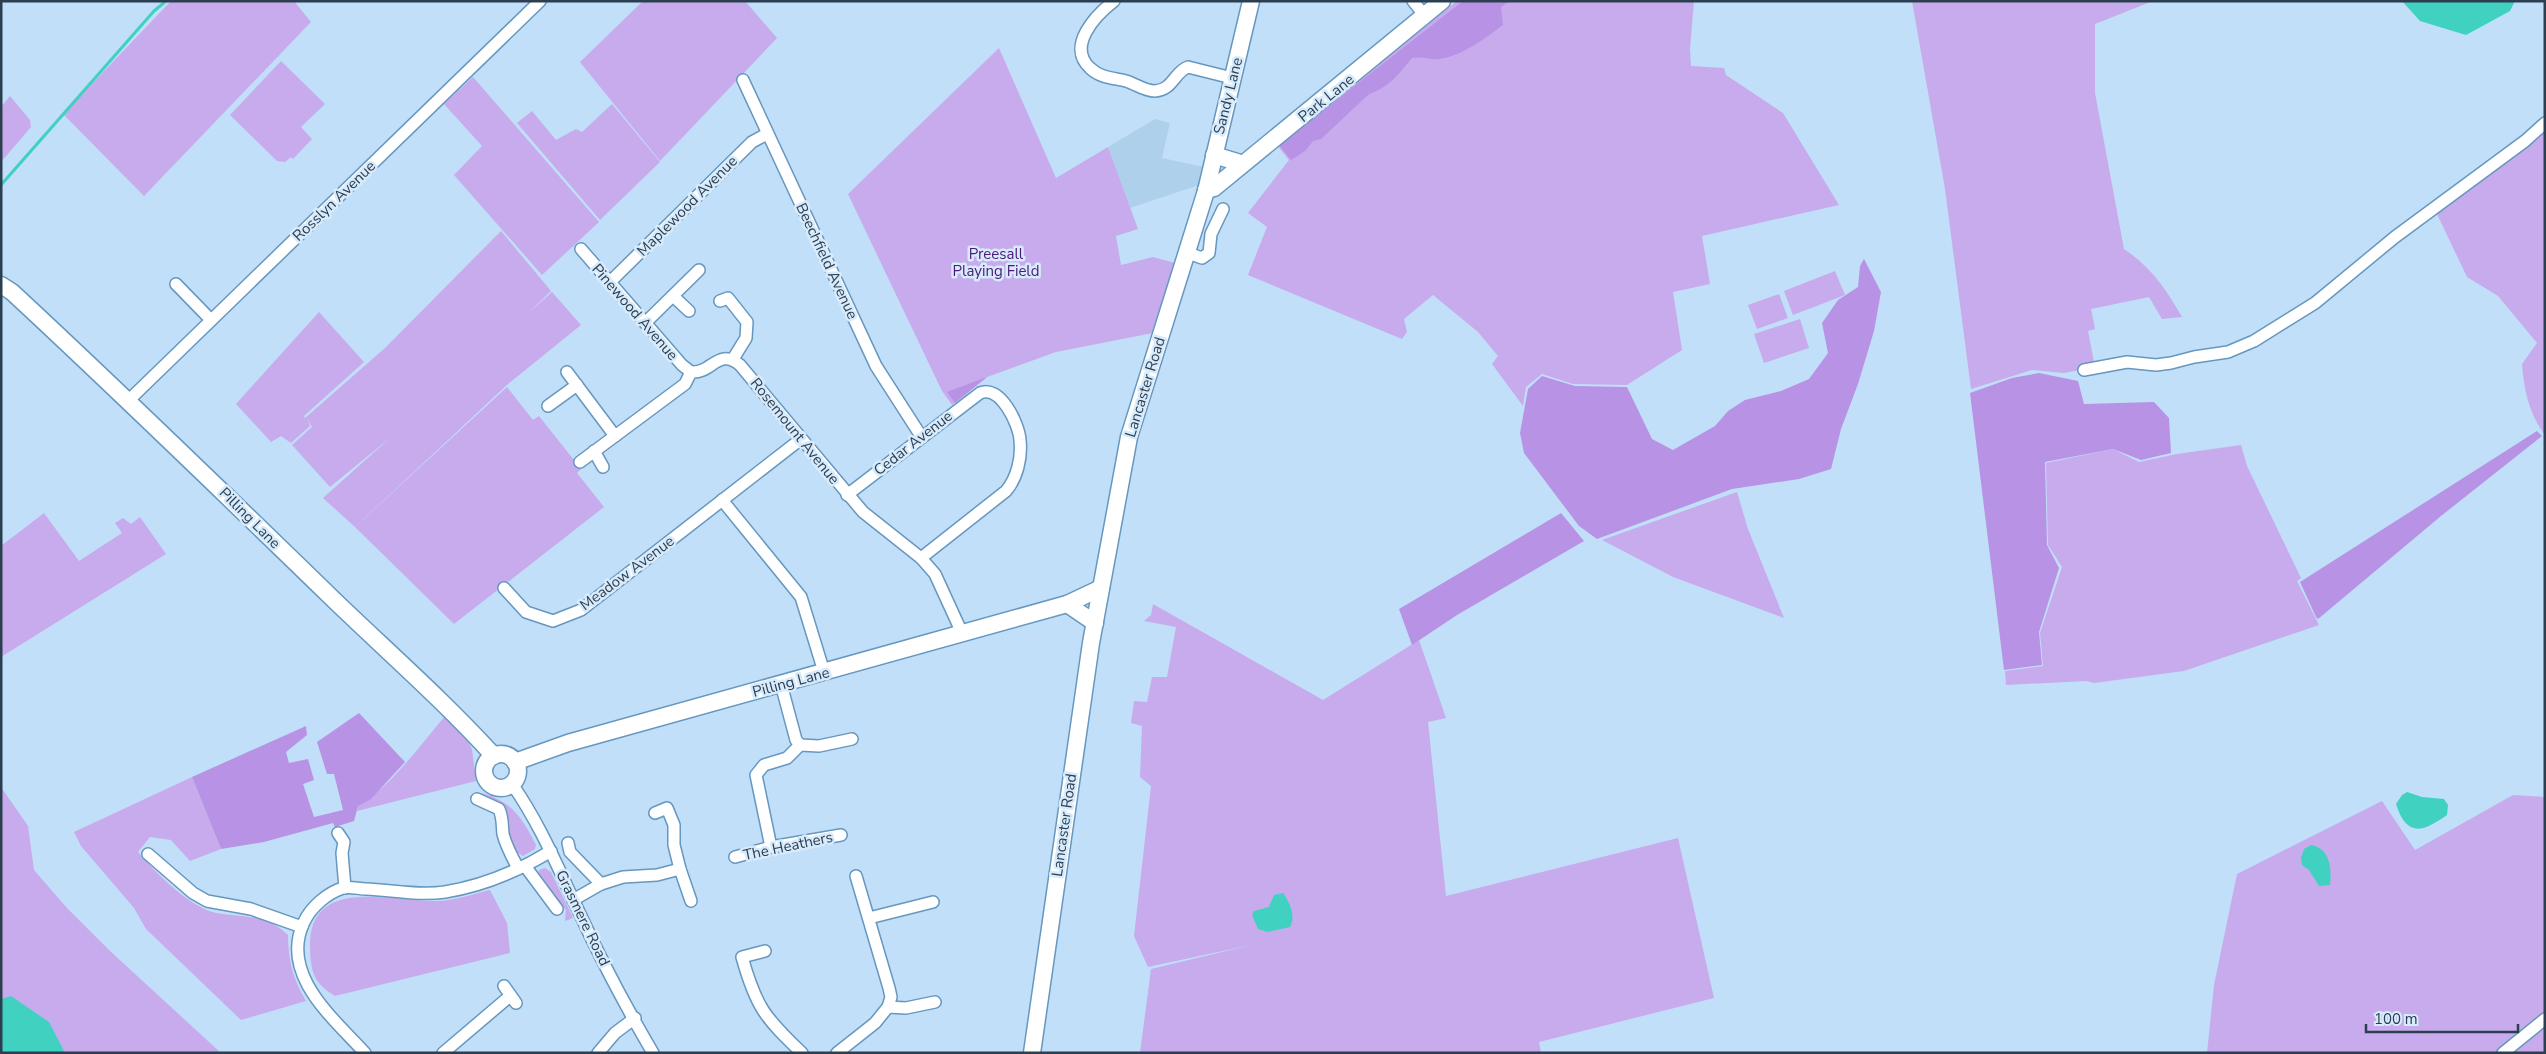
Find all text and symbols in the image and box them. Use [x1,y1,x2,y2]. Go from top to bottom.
street label: Sandy Lane [1209,55,1247,137]
street label: Park Lane [1294,69,1358,127]
street label: Maplewood Avenue [632,151,742,261]
street label: Rosslyn Avenue [288,156,380,246]
street label: Beechfield Avenue [791,200,863,322]
park label: Preesall Playing Field [953,244,1039,281]
street label: Pinewood Avenue [587,259,683,365]
street label: Lancaster Road [1120,334,1170,440]
street label: Rosemount Avenue [746,374,844,488]
street label: Cedar Avenue [870,406,956,480]
street label: Pilling Lane [215,483,285,553]
street label: Meadow Avenue [576,531,678,615]
street label: Pilling Lane [750,662,832,702]
street label: Lancaster Road [1047,772,1081,878]
street label: The Heathers [741,827,835,865]
street label: Grasmere Road [551,867,615,969]
scale bar [2366,1002,2518,1034]
text: 100 m [2374,1009,2418,1029]

